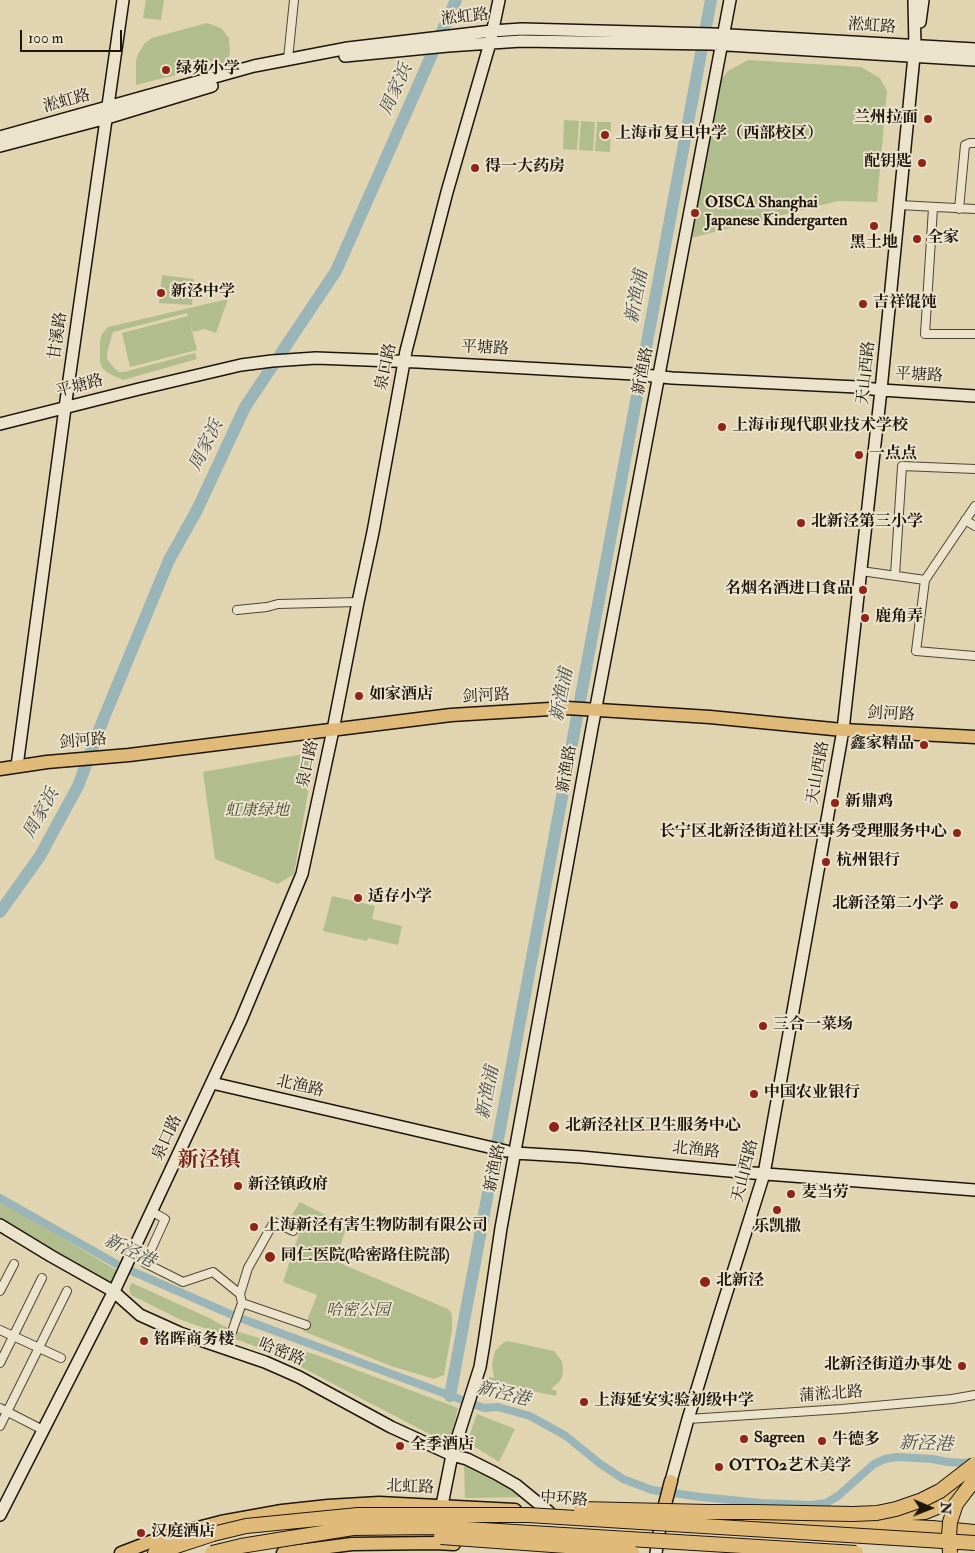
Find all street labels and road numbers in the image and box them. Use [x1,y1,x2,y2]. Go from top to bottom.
street label: 淞虹路 [440,6,490,30]
street label: 淞虹路 [847,16,897,38]
street label: 淞虹路 [41,87,93,117]
street label: 甘溪路 [46,311,72,361]
street label: 平塘路 [461,338,509,360]
street label: 天山西路 [854,340,880,406]
street label: 泉口路 [373,342,401,392]
street label: 新渔路 [630,346,658,396]
street label: 平塘路 [895,365,943,387]
street label: 平塘路 [54,372,106,402]
street label: 剑河路 [462,686,510,708]
street label: 剑河路 [867,704,915,726]
street label: 剑河路 [58,730,108,754]
street label: 泉口路 [295,739,323,789]
street label: 天山西路 [804,740,834,806]
street label: 新渔路 [554,744,582,794]
street label: 北渔路 [274,1072,326,1102]
street label: 泉口路 [149,1112,187,1164]
street label: 天山西路 [729,1138,763,1204]
street label: 北渔路 [671,1139,721,1163]
street label: 新渔路 [482,1143,510,1193]
street label: 哈密路 [255,1335,307,1371]
street label: 蒲淞北路 [798,1383,864,1407]
street label: 北虹路 [386,1478,434,1498]
street label: 中环路 [539,1489,589,1511]

